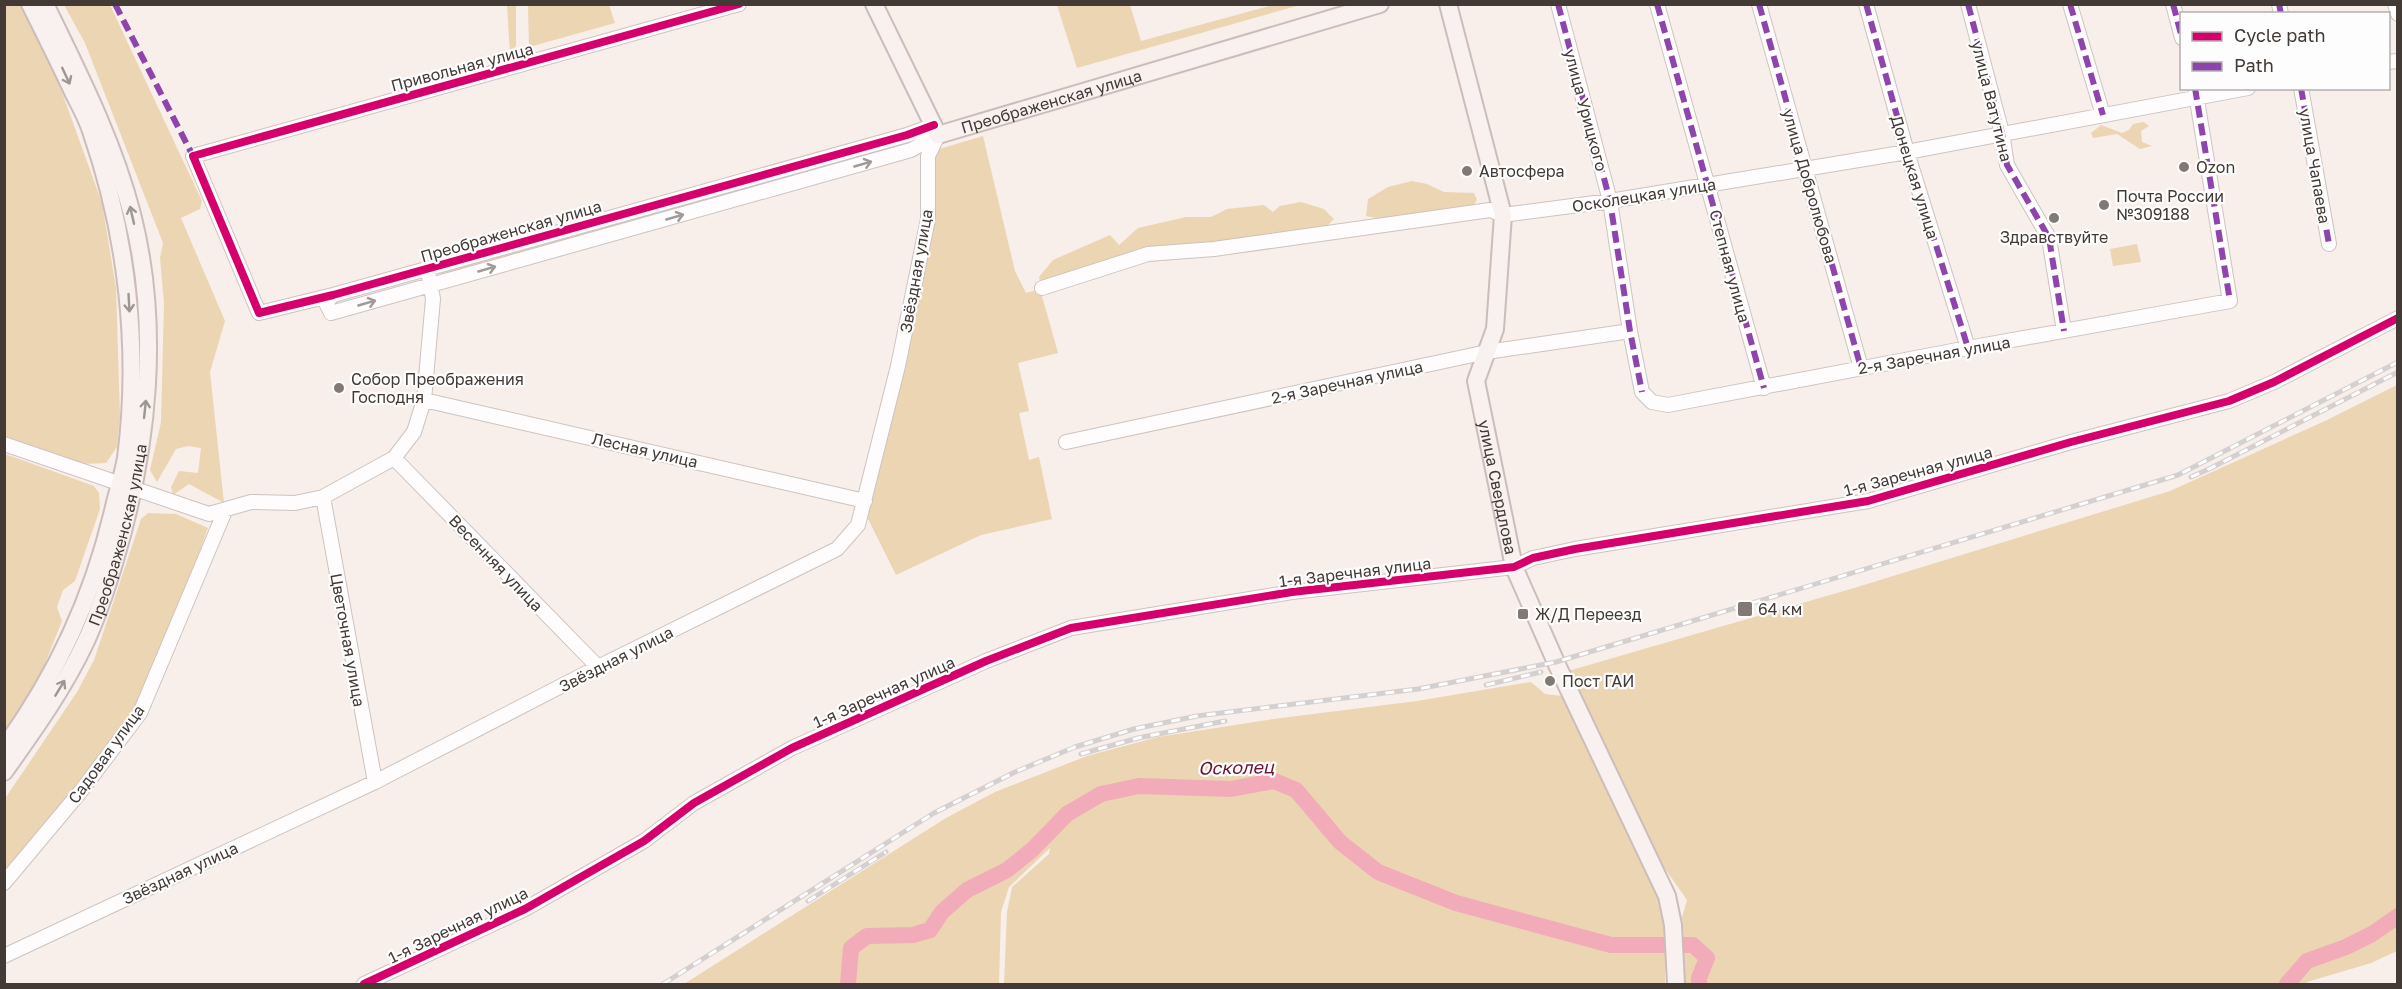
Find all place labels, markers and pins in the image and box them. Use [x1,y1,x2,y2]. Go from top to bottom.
place label: Ozon [2196,157,2235,177]
marker: Ozon [2177,160,2191,174]
place label: Автосфера [1479,161,1565,181]
marker: Автосфера [1460,164,1474,178]
place label: Почта России №309188 [2116,186,2224,224]
marker: Почта России №309188 [2097,198,2111,212]
marker: Здравствуйте [2047,211,2061,225]
place label: Здравствуйте [2000,227,2108,247]
place label: Собор Преображения Господня [351,369,524,407]
marker: Собор Преображения Господня [332,381,346,395]
place label: 64 км [1758,599,1802,619]
marker: 64 км [1736,600,1754,618]
place label: Ж/Д Переезд [1535,604,1642,624]
marker: Ж/Д Переезд [1516,607,1530,621]
place label: Пост ГАИ [1562,671,1634,691]
marker: Пост ГАИ [1543,674,1557,688]

